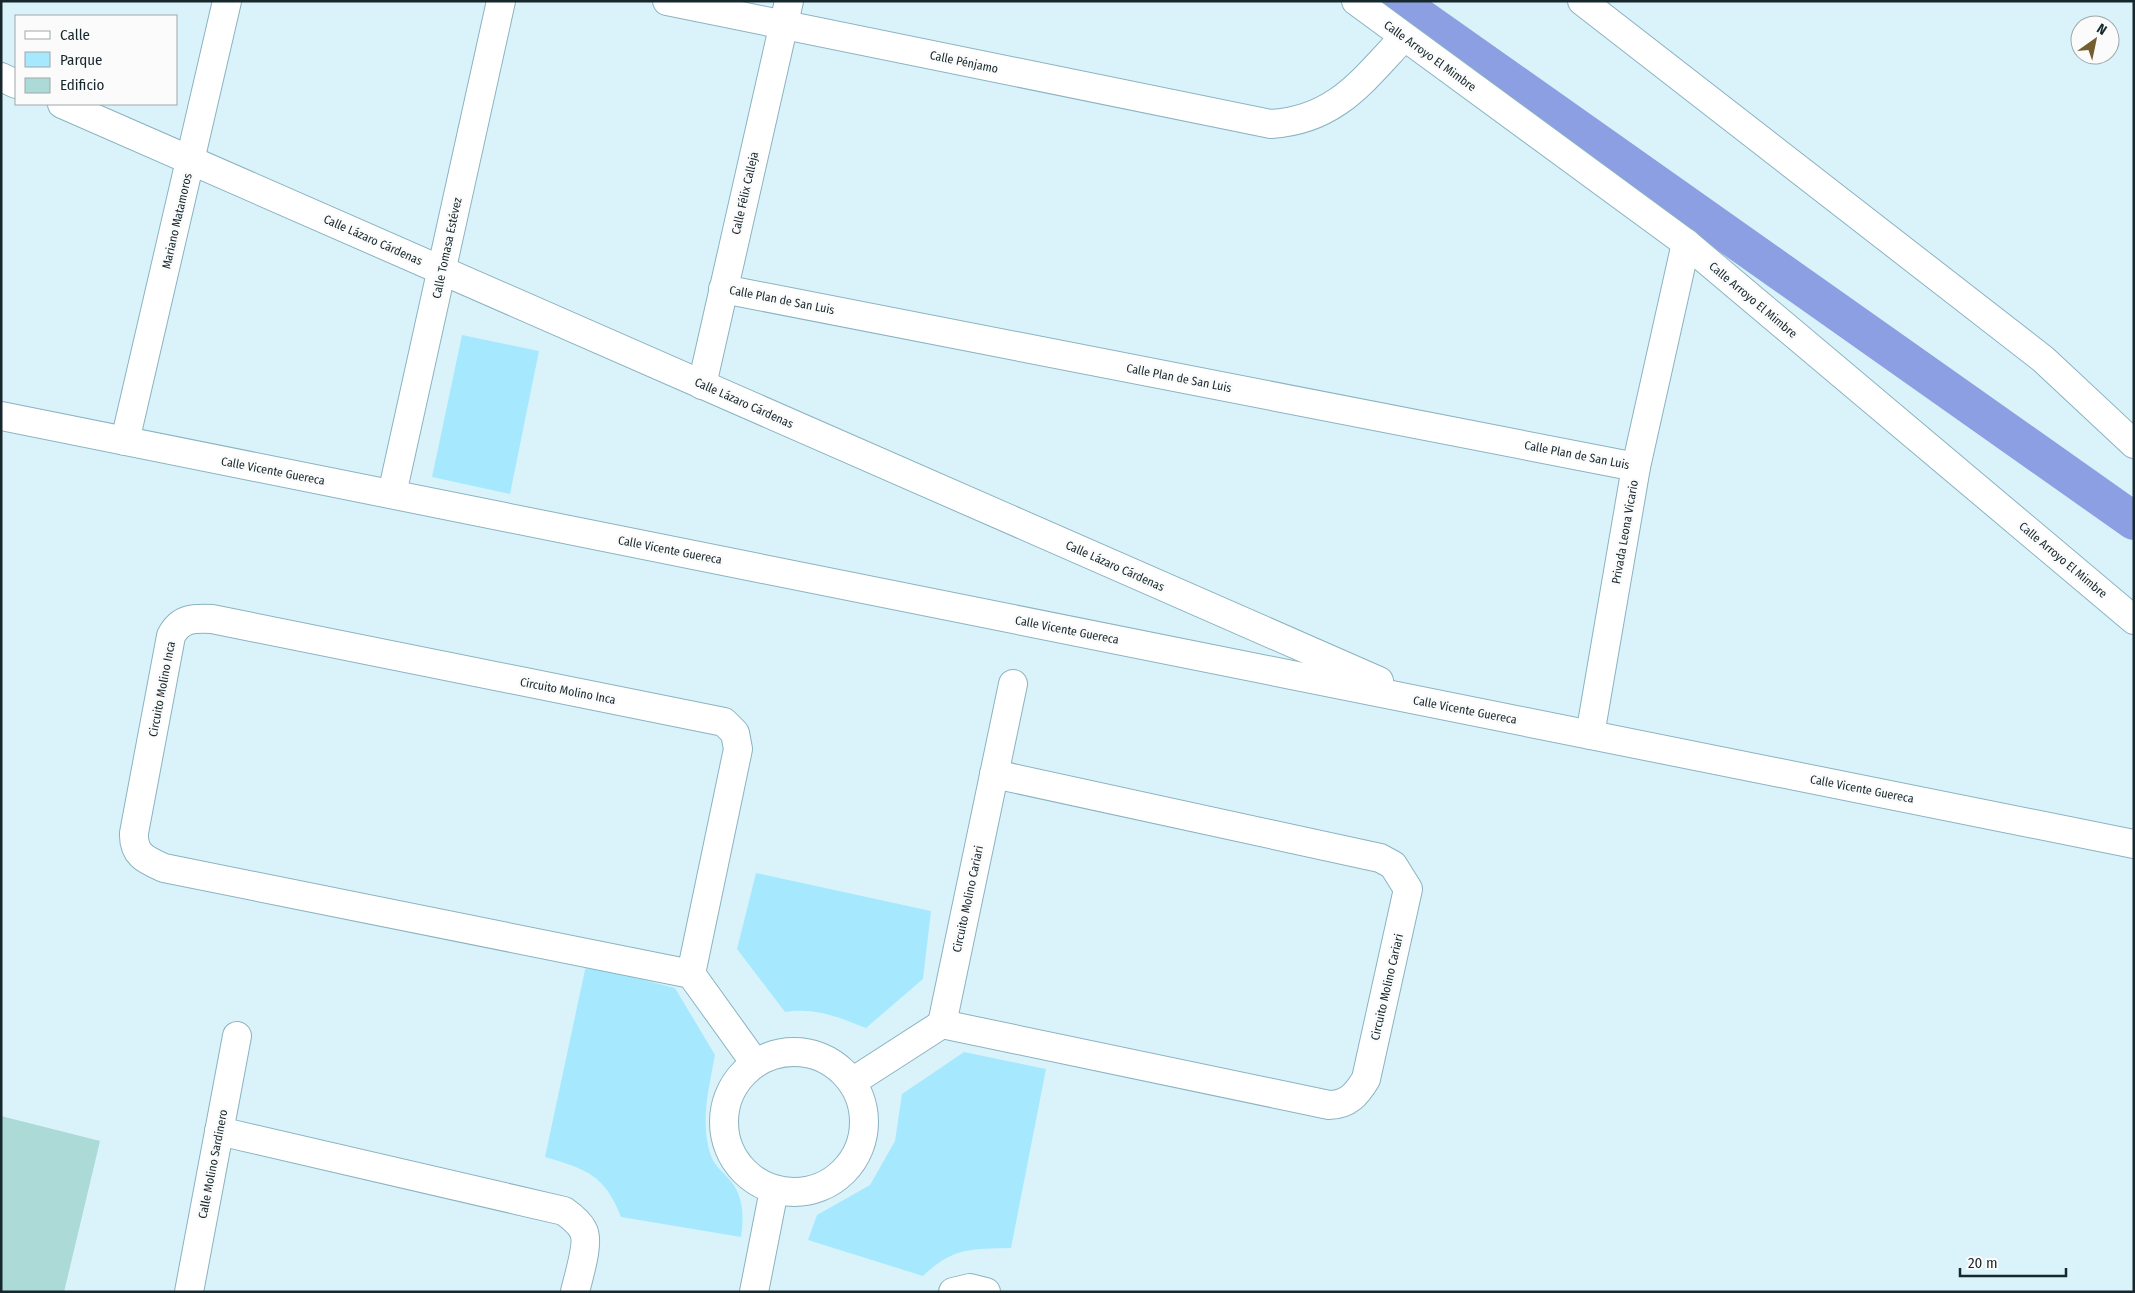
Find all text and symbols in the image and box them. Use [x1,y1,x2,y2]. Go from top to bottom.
legend [15,15,178,105]
north arrow [2070,15,2120,65]
street label: Calle Arroyo El Mimbre [1381,18,1479,94]
text: N [2094,20,2110,39]
text: Calle [60,26,90,44]
street label: Calle Pénjamo [929,48,999,76]
text: Parque [60,51,103,69]
text: Edificio [60,76,105,94]
street label: Calle Félix Calleja [729,150,761,236]
street label: Mariano Matamoros [159,172,195,270]
street label: Calle Tomasa Estévez [429,196,465,300]
street label: Calle Lázaro Cárdenas [321,212,425,268]
street label: Calle Arroyo El Mimbre [1706,259,1800,341]
street label: Calle Plan de San Luis [728,283,836,317]
street label: Calle Plan de San Luis [1125,361,1233,395]
street label: Calle Lázaro Cárdenas [692,375,796,431]
street label: Calle Plan de San Luis [1523,438,1631,472]
street label: Calle Vicente Guereca [220,454,326,488]
street label: Privada Leona Vicario [1609,479,1641,585]
street label: Calle Arroyo El Mimbre [2016,519,2110,601]
street label: Calle Vicente Guereca [617,533,723,567]
street label: Calle Lázaro Cárdenas [1063,538,1167,594]
street label: Calle Vicente Guereca [1014,613,1120,647]
street label: Circuito Molino Inca [146,640,178,738]
street label: Circuito Molino Inca [519,675,617,707]
street label: Calle Vicente Guereca [1412,693,1518,727]
street label: Calle Vicente Guereca [1809,772,1915,806]
street label: Circuito Molino Cariari [950,844,986,954]
street label: Circuito Molino Cariari [1368,932,1406,1042]
street label: Calle Molino Sardinero [196,1108,230,1220]
scale bar [1960,1246,2066,1278]
text: 20 m [1968,1254,1998,1272]

